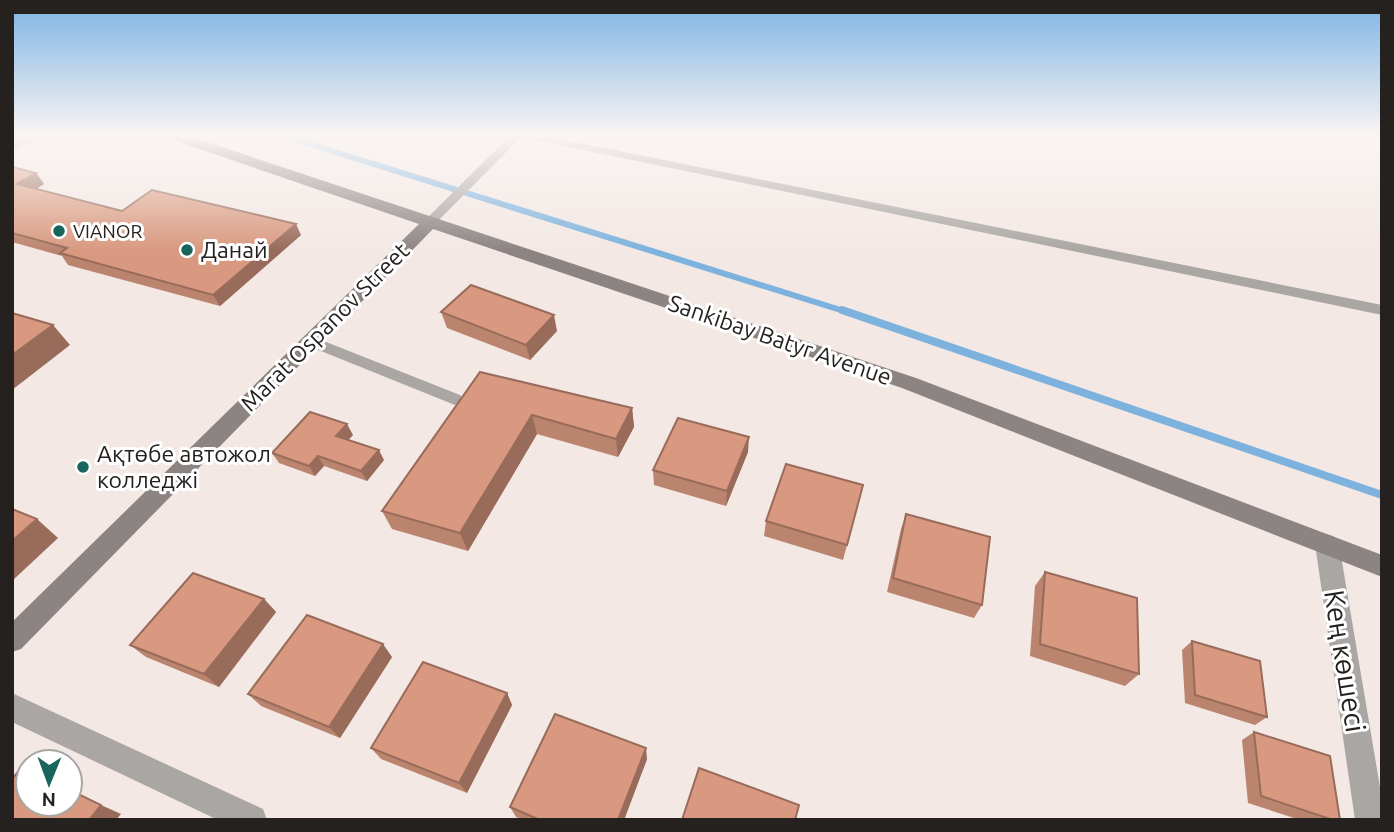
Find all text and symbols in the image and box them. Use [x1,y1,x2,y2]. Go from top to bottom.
place label: VIANOR [73,220,143,242]
marker: VIANOR [51,223,67,239]
place label: Данай [201,237,268,262]
street label: Marat Ospanov Street [236,238,414,416]
marker: Данай [179,242,195,258]
street label: Sankibay Batyr Avenue [666,290,895,389]
place label: Ақтөбе автожол колледжі [97,441,271,492]
marker: Ақтөбе автожол колледжі [75,459,91,475]
street label: Кең көшесі [1319,588,1372,734]
north arrow [14,748,84,818]
text: N [41,789,56,811]

